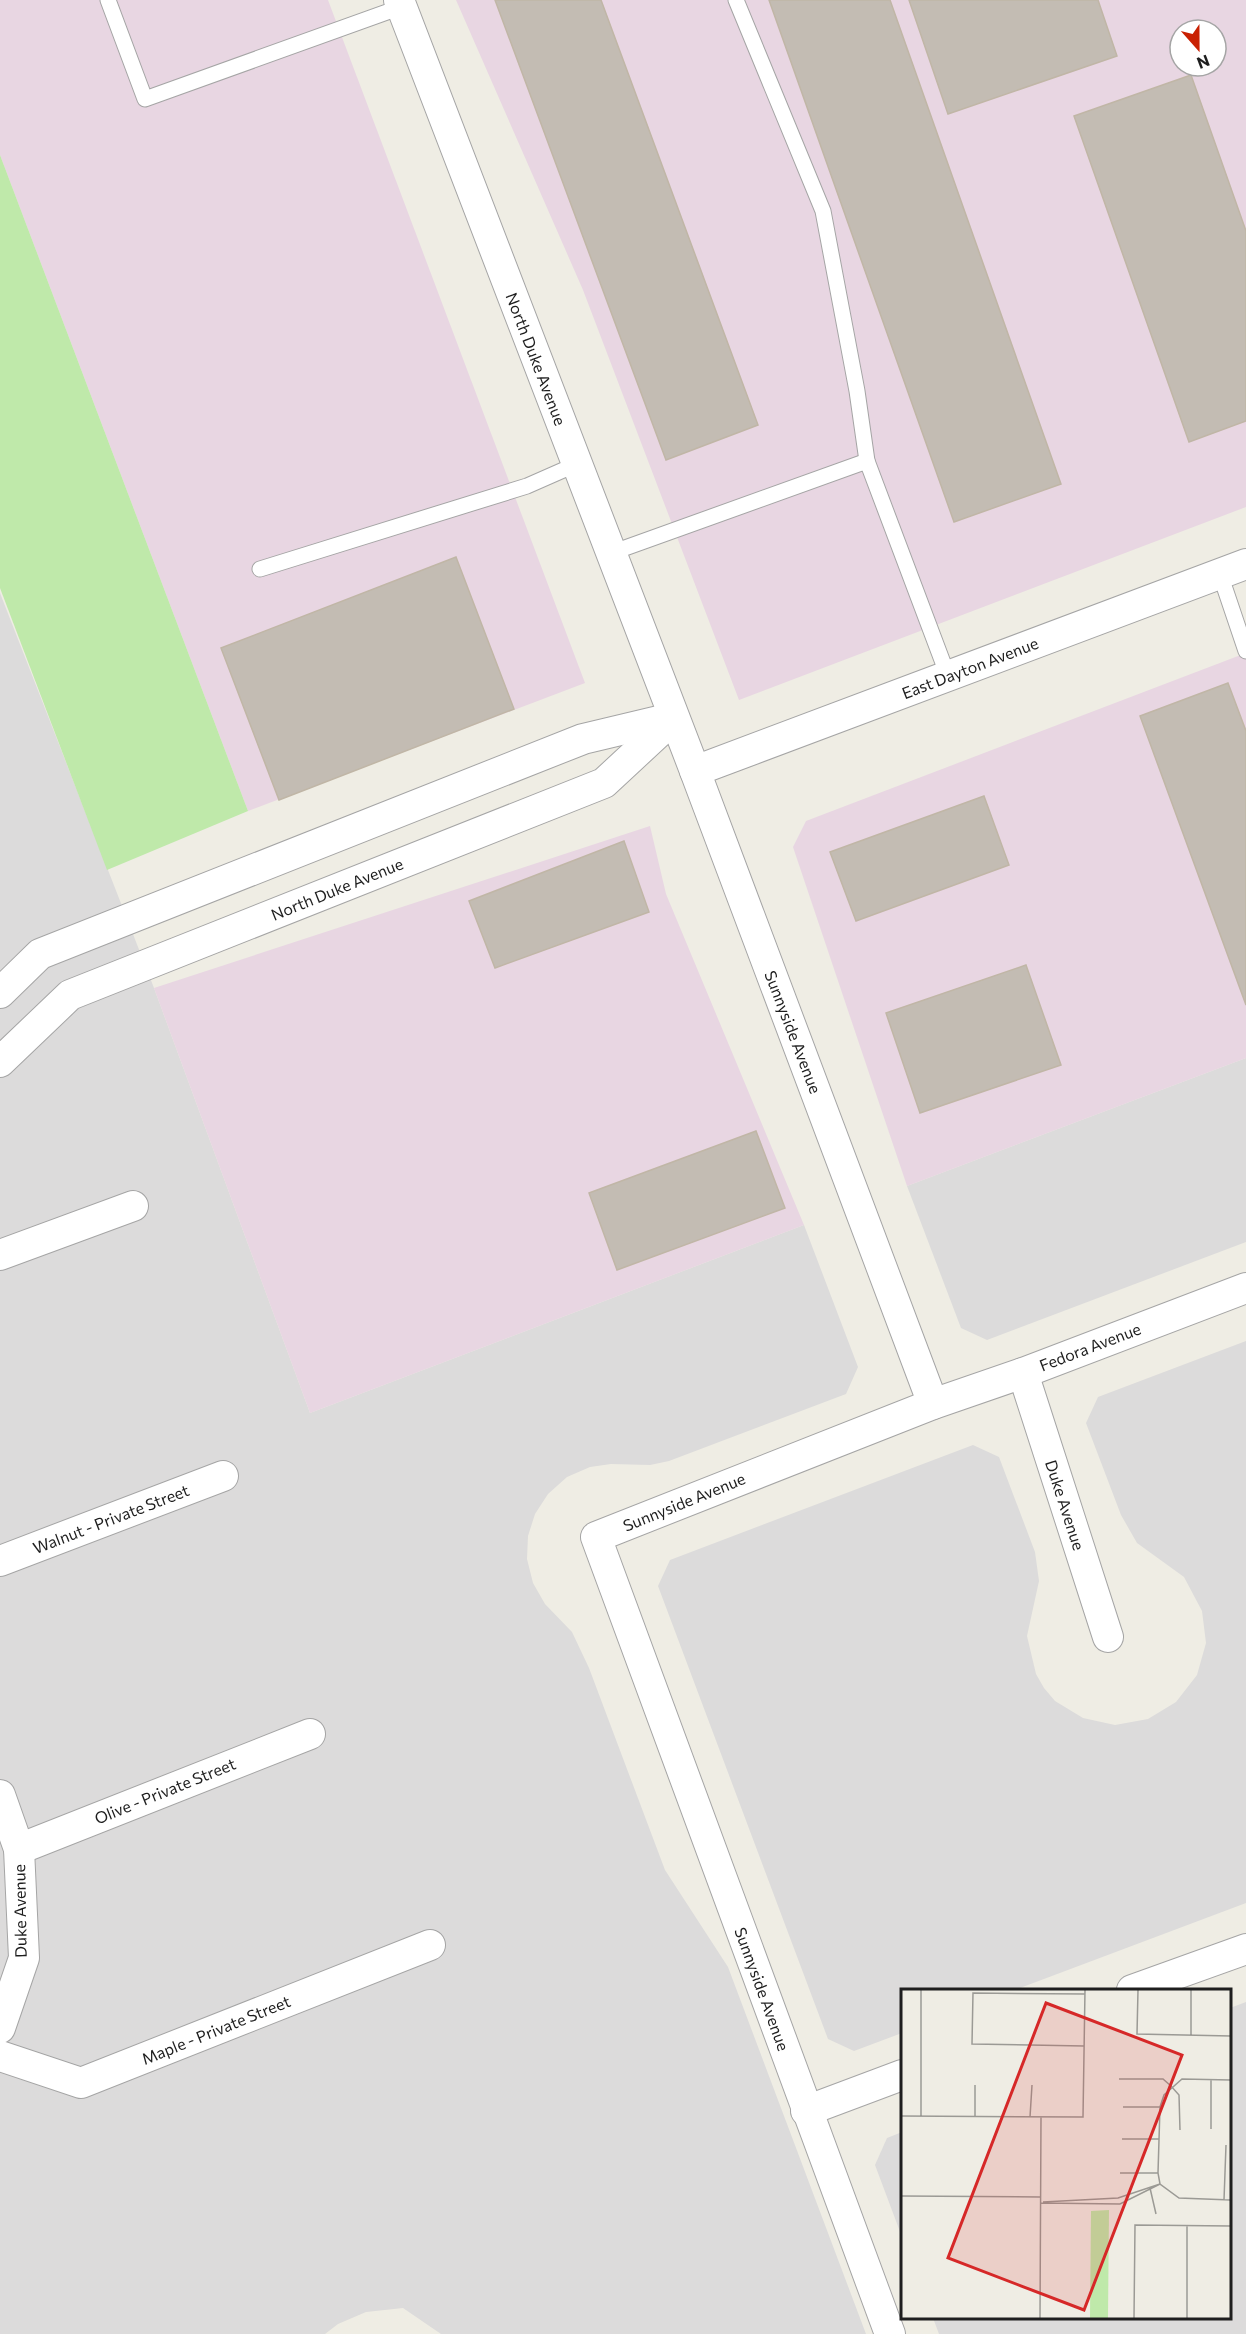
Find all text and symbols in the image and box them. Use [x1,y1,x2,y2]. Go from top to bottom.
north arrow [1168,18,1228,78]
text: N [1195,51,1213,73]
street label: North Duke Avenue [502,290,571,428]
street label: East Dayton Avenue [899,633,1041,702]
street label: North Duke Avenue [268,853,406,924]
street label: Sunnyside Avenue [761,968,826,1096]
street label: Fedora Avenue [1036,1318,1143,1375]
street label: Duke Avenue [1042,1457,1089,1552]
street label: Sunnyside Avenue [620,1468,748,1535]
street label: Walnut - Private Street [30,1480,192,1557]
street label: Olive - Private Street [91,1753,239,1828]
street label: Duke Avenue [9,1864,30,1958]
street label: Sunnyside Avenue [731,1924,794,2053]
inset map [901,1989,1231,2319]
street label: Maple - Private Street [139,1991,293,2068]

